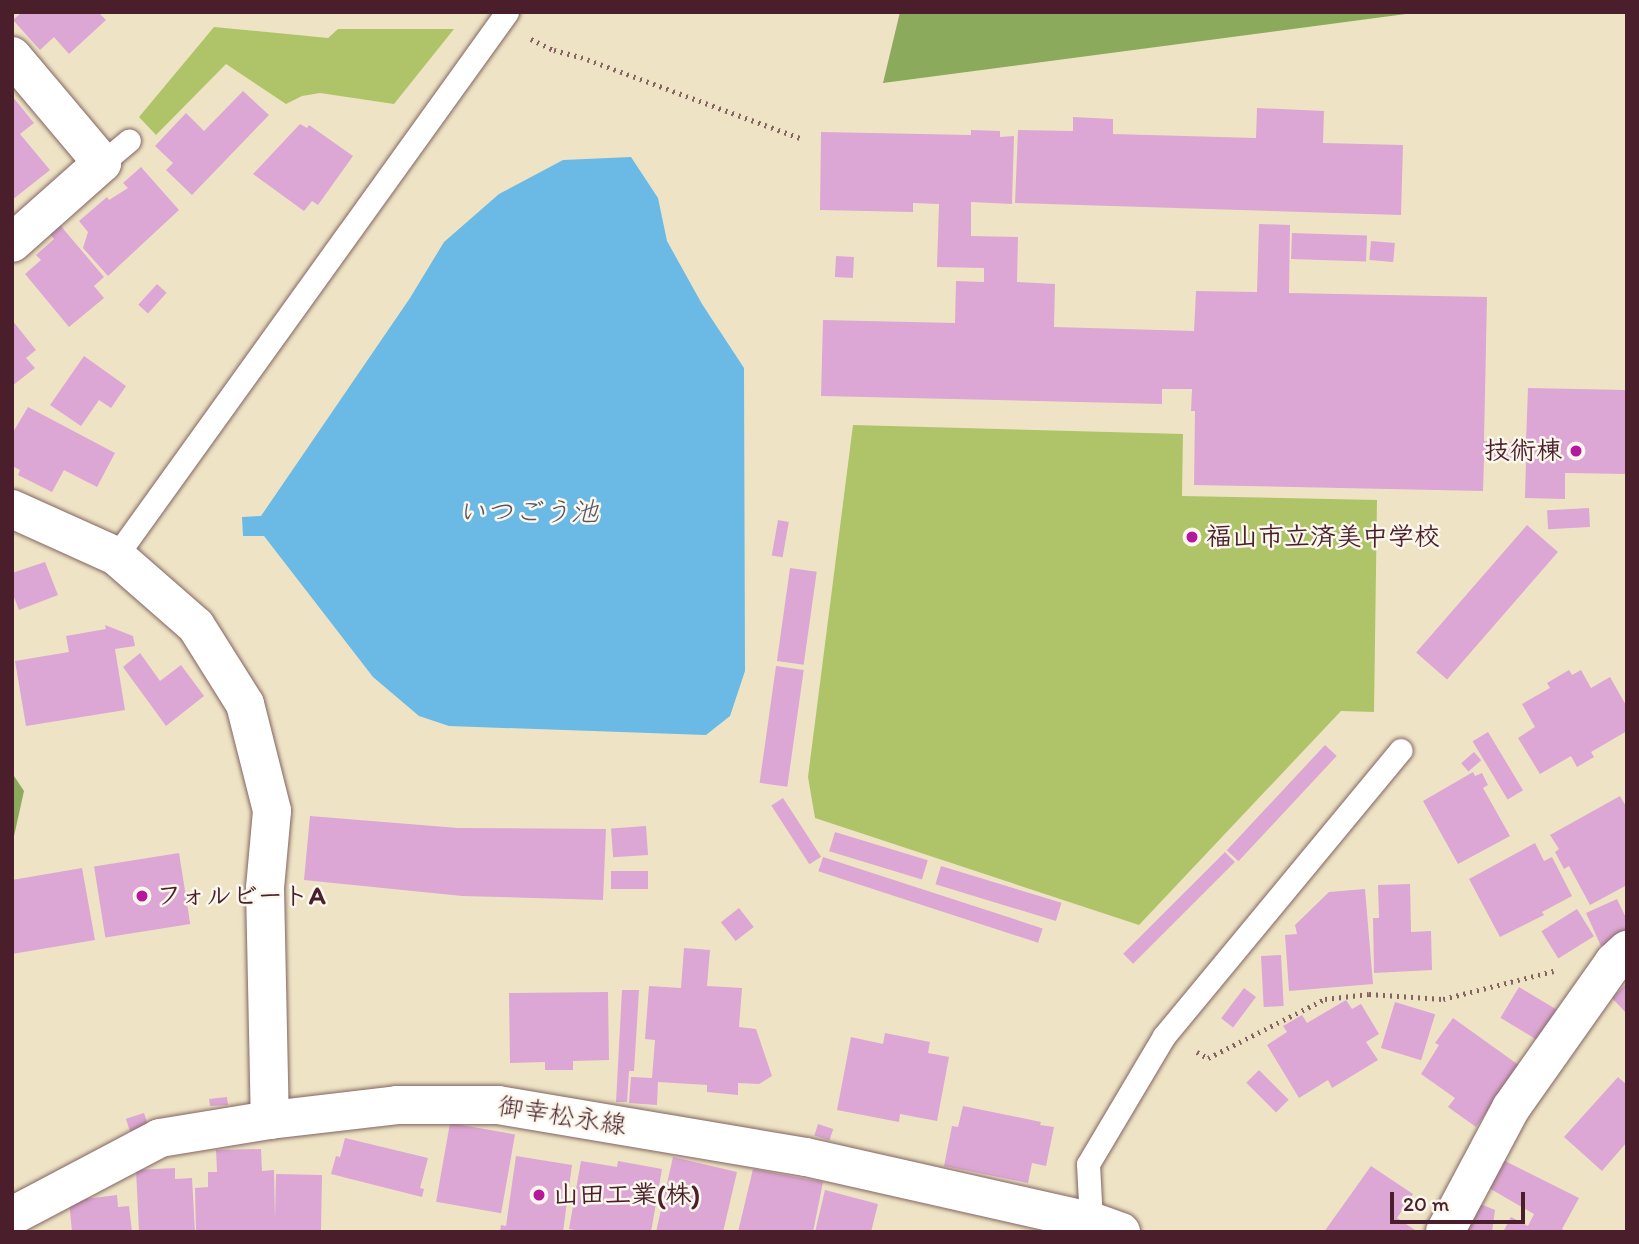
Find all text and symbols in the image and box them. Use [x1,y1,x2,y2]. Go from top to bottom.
place label: 技術棟 [1484,435,1562,467]
marker: 技術棟 [1568,443,1584,459]
water label: いつごう池 [458,494,598,528]
place label: 福山市立済美中学校 [1206,521,1440,553]
marker: 福山市立済美中学校 [1184,529,1200,545]
place label: フォルビートA [156,880,328,912]
marker: フォルビートA [134,888,150,904]
street label: 御幸松永線 [495,1090,629,1142]
scale bar [1394,1178,1529,1222]
place label: 山田工業(株) [553,1179,700,1211]
marker: 山田工業(株) [531,1187,547,1203]
text: 20 m [1403,1191,1449,1216]

